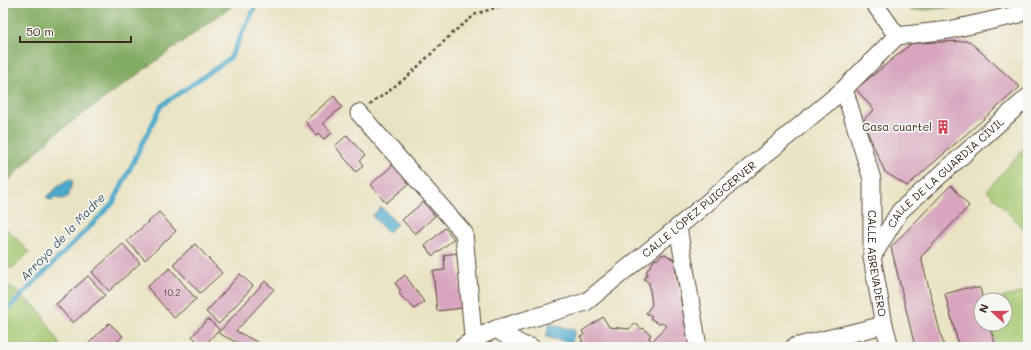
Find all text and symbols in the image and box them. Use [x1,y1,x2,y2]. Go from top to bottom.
scale bar [20,18,131,44]
text: 50 m [26,23,54,39]
street label: CALLE DE LA GUARDIA CIVIL [884,114,1007,230]
place label: Casa cuartel [862,119,932,134]
building icon: Casa cuartel [935,119,951,135]
street label: CALLE LÓPEZ PUIGCERVER [638,157,759,261]
water label: Arroyo de la Madre [16,189,108,284]
street label: CALLE ABREVADERO [865,210,890,318]
house number: 10.2 [163,287,181,298]
north arrow [973,292,1013,332]
text: N [975,302,992,315]

